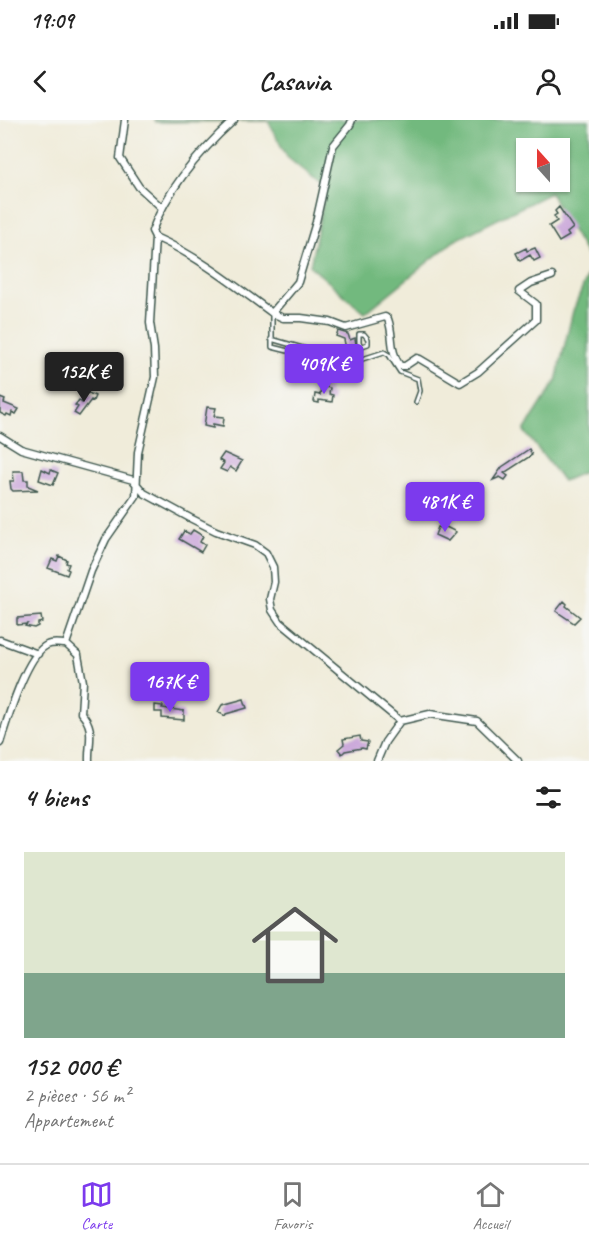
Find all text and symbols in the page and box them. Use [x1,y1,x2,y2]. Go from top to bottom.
text: 19:09 [30,7,73,35]
text: Casavia [259,64,330,98]
icon: back [24,65,57,98]
icon: person [532,65,565,98]
north arrow [516,138,570,192]
map controls [516,138,570,192]
pin: 409K € [275,344,373,395]
text: 409K € [299,351,349,376]
pin: 152K € [35,352,133,403]
text: 152K € [59,359,109,384]
pin: 481K € [396,482,494,533]
text: 481K € [420,489,471,514]
pin: 167K € [121,662,219,713]
text: 167K € [144,669,196,694]
text: 4 biens [24,781,88,814]
icon: filters [532,781,565,814]
icon: home [241,891,349,999]
text: 152 000 € [24,1050,118,1083]
text: 2 pièces · 56 m² [24,1083,130,1108]
text: Appartement [24,1108,113,1133]
tab: Carte [80,1178,113,1234]
tab: Favoris [274,1178,312,1234]
tab: Accueil [473,1178,509,1234]

